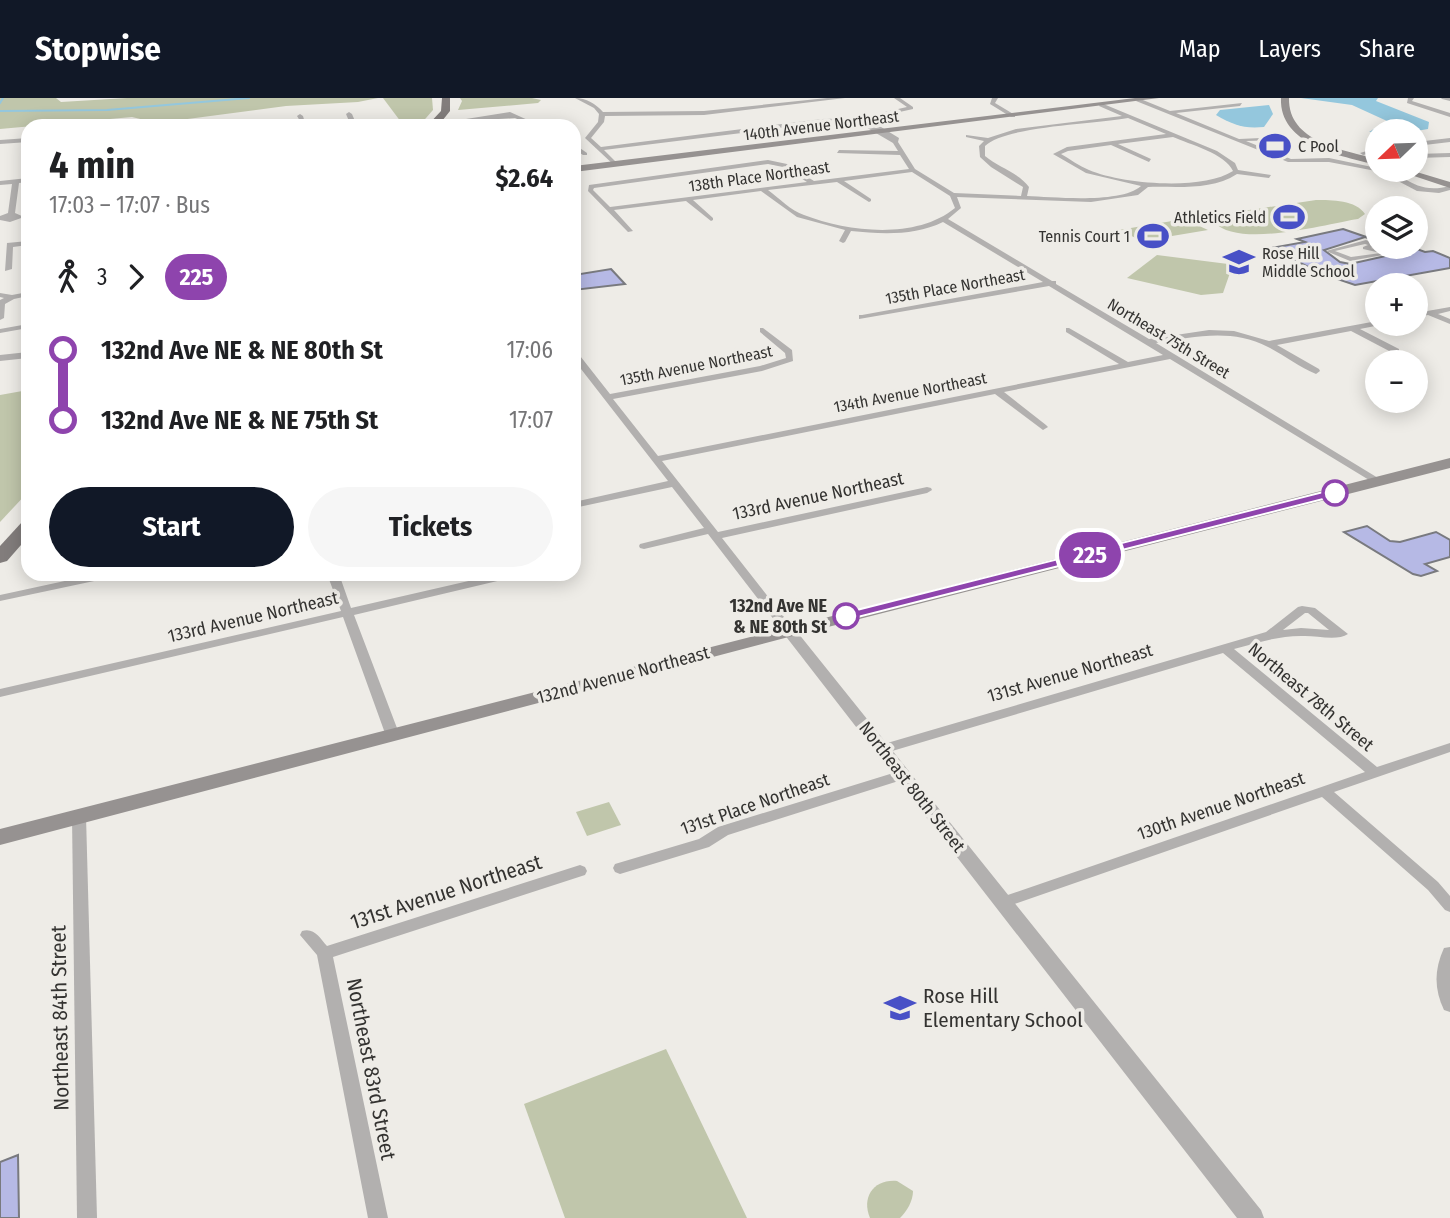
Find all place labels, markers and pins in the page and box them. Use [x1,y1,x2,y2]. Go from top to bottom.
sports icon: C Pool [1258,129,1292,163]
place label: C Pool [1298,137,1339,156]
sports icon: Athletics Field [1272,200,1306,234]
place label: Athletics Field [1174,208,1266,227]
sports icon: Tennis Court 1 [1136,219,1170,253]
place label: Tennis Court 1 [1039,227,1130,246]
place label: Rose Hill Middle School [1262,244,1355,281]
school or university icon: Rose Hill Middle School [1222,245,1256,279]
unlabelled marker [1322,480,1348,506]
place label: 132nd Ave NE & NE 80th St [729,595,828,638]
marker: 132nd Ave NE & NE 80th St [833,603,859,629]
place label: Rose Hill Elementary School [923,983,1083,1033]
school or university icon: Rose Hill Elementary School [883,991,917,1025]

